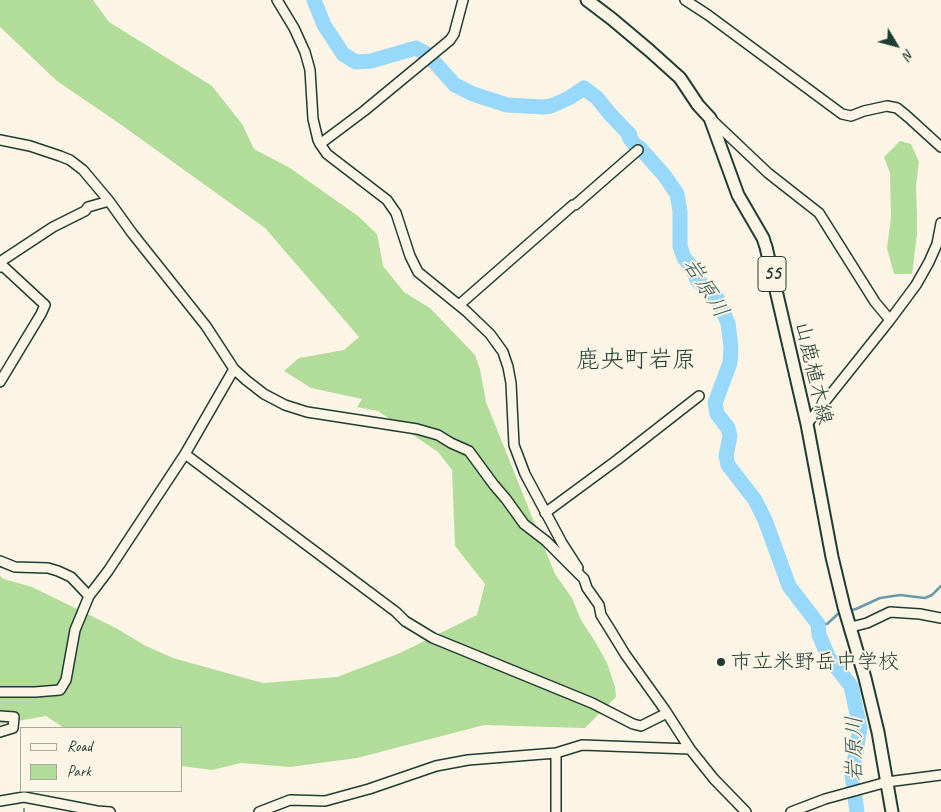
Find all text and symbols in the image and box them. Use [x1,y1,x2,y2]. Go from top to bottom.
north arrow [871,20,921,70]
text: N [899,46,918,63]
water label: 岩原川 [676,253,734,323]
road number: 55 [758,256,786,292]
street label: 山鹿植木線 [789,319,837,427]
district label: 鹿央町岩原 [576,347,696,375]
place label: 市立米野岳中学校 [731,649,899,675]
marker: 市立米野岳中学校 [715,656,727,668]
water label: 岩原川 [842,716,868,782]
legend [20,727,182,792]
text: Road [67,737,92,756]
text: Park [67,762,91,781]

